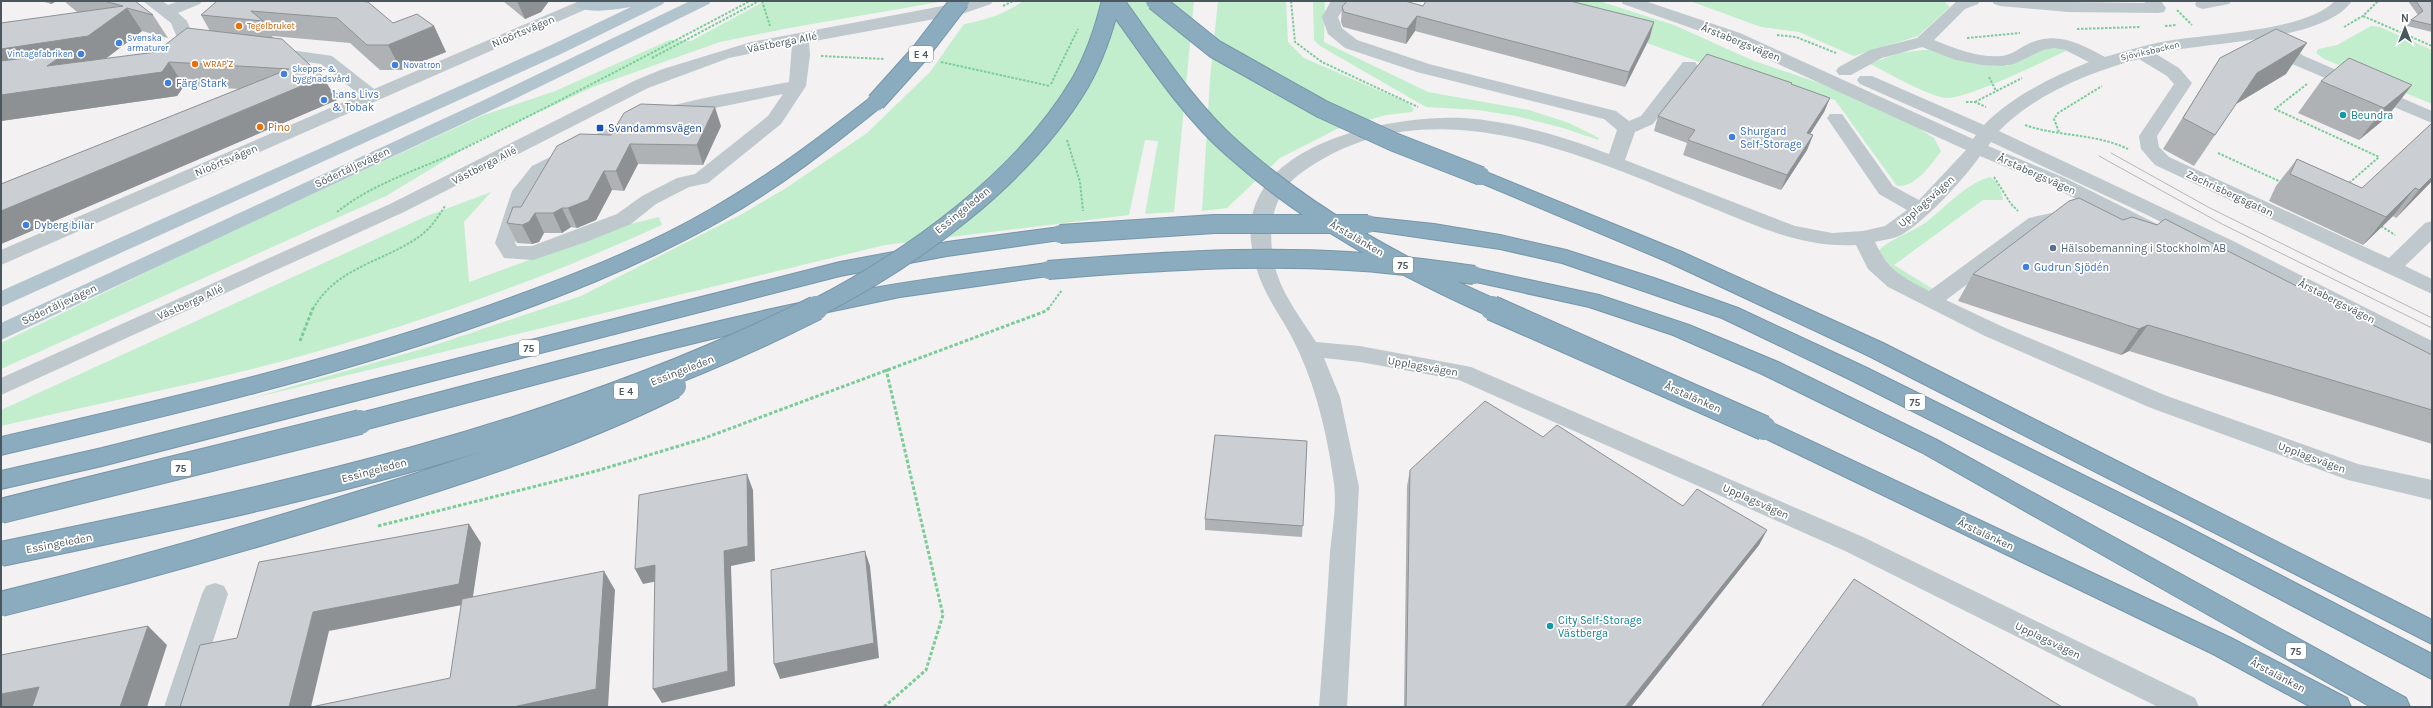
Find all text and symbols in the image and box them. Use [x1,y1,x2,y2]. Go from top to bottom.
north arrow [2385,8,2425,48]
street label: Nioörtsvägen [490,12,556,50]
text: N [2401,12,2409,25]
street label: Årstabergsvägen [1699,20,1783,64]
marker: Tegelbruket [234,21,244,31]
place label: Tegelbruket [247,21,295,31]
street label: Västberga Allé [746,29,818,56]
place label: Svenska armaturer [127,33,169,53]
marker: Svenska armaturer [114,38,124,48]
street label: Sjöviksbacken [2120,39,2180,63]
road number: E 4 [909,46,933,62]
place label: Vintagefabriken [7,49,73,59]
marker: Vintagefabriken [76,49,86,59]
marker: WRAP'Z [190,59,200,69]
place label: WRAP'Z [203,59,233,69]
marker: Novatron [390,60,400,70]
place label: Novatron [403,60,441,70]
place label: Skepps- & byggnadsvård [292,64,350,84]
marker: Skepps- & byggnadsvård [279,69,289,79]
place label: Färg Stark [176,77,227,90]
marker: Färg Stark [163,78,173,88]
place label: 1:ans Livs & Tobak [332,88,379,114]
marker: 1:ans Livs & Tobak [319,95,329,105]
place label: Beundra [2351,109,2393,122]
marker: Beundra [2338,110,2348,120]
place label: Pino [268,121,290,134]
marker: Pino [255,122,265,132]
place label: Svandammsvägen [608,122,702,135]
marker: Svandammsvägen [595,123,605,133]
place label: Shurgard Self-Storage [1740,125,1802,151]
marker: Shurgard Self-Storage [1727,132,1737,142]
street label: Nioörtsvägen [193,141,259,179]
street label: Västberga Allé [450,143,519,187]
street label: Södertäljevägen [313,144,392,191]
street label: Årstabergsvägen [1996,150,2078,198]
street label: Zachrisbergsgatan [2184,167,2276,219]
street label: Upplagsvägen [1896,173,1957,230]
street label: Essingeleden [932,184,992,237]
street label: Årstalänken [1327,217,1387,259]
place label: Dyberg bilar [34,219,94,232]
marker: Dyberg bilar [21,220,31,230]
place label: Hälsobemanning i Stockholm AB [2061,242,2226,255]
marker: Hälsobemanning i Stockholm AB [2048,243,2058,253]
road number: 75 [1393,257,1413,273]
place label: Gudrun Sjödén [2034,261,2109,274]
marker: Gudrun Sjödén [2021,262,2031,272]
street label: Årstabergsvägen [2296,276,2378,326]
street label: Södertäljevägen [20,281,99,328]
street label: Västberga Allé [155,282,225,323]
road number: 75 [519,340,539,356]
street label: Essingeleden [649,352,716,389]
street label: Upplagsvägen [1387,354,1459,379]
street label: Årstalänken [1663,378,1723,416]
road number: E 4 [614,383,638,399]
road number: 75 [1905,394,1925,410]
street label: Upplagsvägen [2276,439,2348,476]
street label: Essingeleden [340,456,408,485]
road number: 75 [171,460,191,476]
street label: Upplagsvägen [1721,481,1791,522]
street label: Årstalänken [1956,515,2016,553]
street label: Essingeleden [25,531,93,556]
place label: City Self-Storage Västberga [1558,614,1642,640]
street label: Upplagsvägen [2013,619,2083,662]
marker: City Self-Storage Västberga [1545,621,1555,631]
road number: 75 [2286,643,2306,659]
street label: Årstalänken [2248,655,2308,695]

